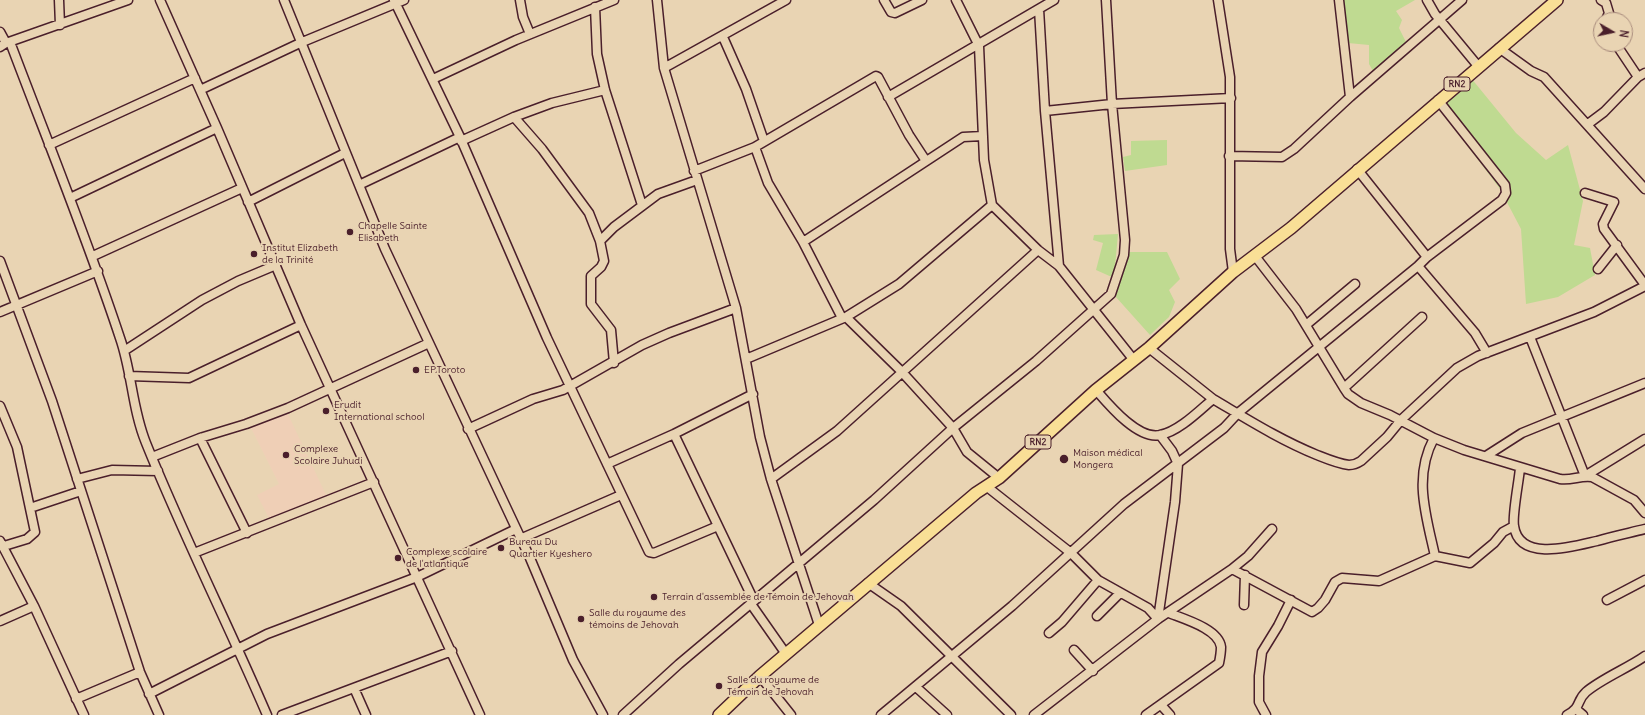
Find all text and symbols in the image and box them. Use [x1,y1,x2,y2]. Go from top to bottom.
north arrow [1593,12,1633,52]
text: N [1616,29,1631,39]
road number: RN2 [1444,77,1470,91]
place label: Chapelle Sainte Elisabeth [358,220,427,244]
marker: Chapelle Sainte Elisabeth [345,227,355,237]
place label: Institut Elizabeth de la Trinité [262,242,338,266]
marker: Institut Elizabeth de la Trinité [249,249,259,259]
place label: EP.Toroto [424,364,465,376]
marker: EP.Toroto [411,365,421,375]
place label: Erudit International school [334,399,424,422]
marker: Erudit International school [321,406,331,416]
road number: RN2 [1025,435,1051,449]
place label: Complexe Scolaire Juhudi [294,443,362,466]
place label: Maison médical Mongera [1073,447,1143,470]
marker: Complexe Scolaire Juhudi [281,450,291,460]
marker: Maison médical Mongera [1058,453,1070,465]
place label: Bureau Du Quartier Kyeshero [509,536,592,560]
marker: Bureau Du Quartier Kyeshero [496,543,506,553]
place label: Complexe scolaire de l'atlantique [406,546,487,570]
marker: Complexe scolaire de l'atlantique [393,553,403,563]
place label: Terrain d'assemblée de Témoin de Jehovah [662,591,854,603]
marker: Terrain d'assemblée de Témoin de Jehovah [649,592,659,602]
place label: Salle du royaume des témoins de Jehovah [589,607,686,630]
marker: Salle du royaume des témoins de Jehovah [576,614,586,624]
place label: Salle du royaume de Témoin de Jehovah [727,674,819,698]
marker: Salle du royaume de Témoin de Jehovah [714,681,724,691]

